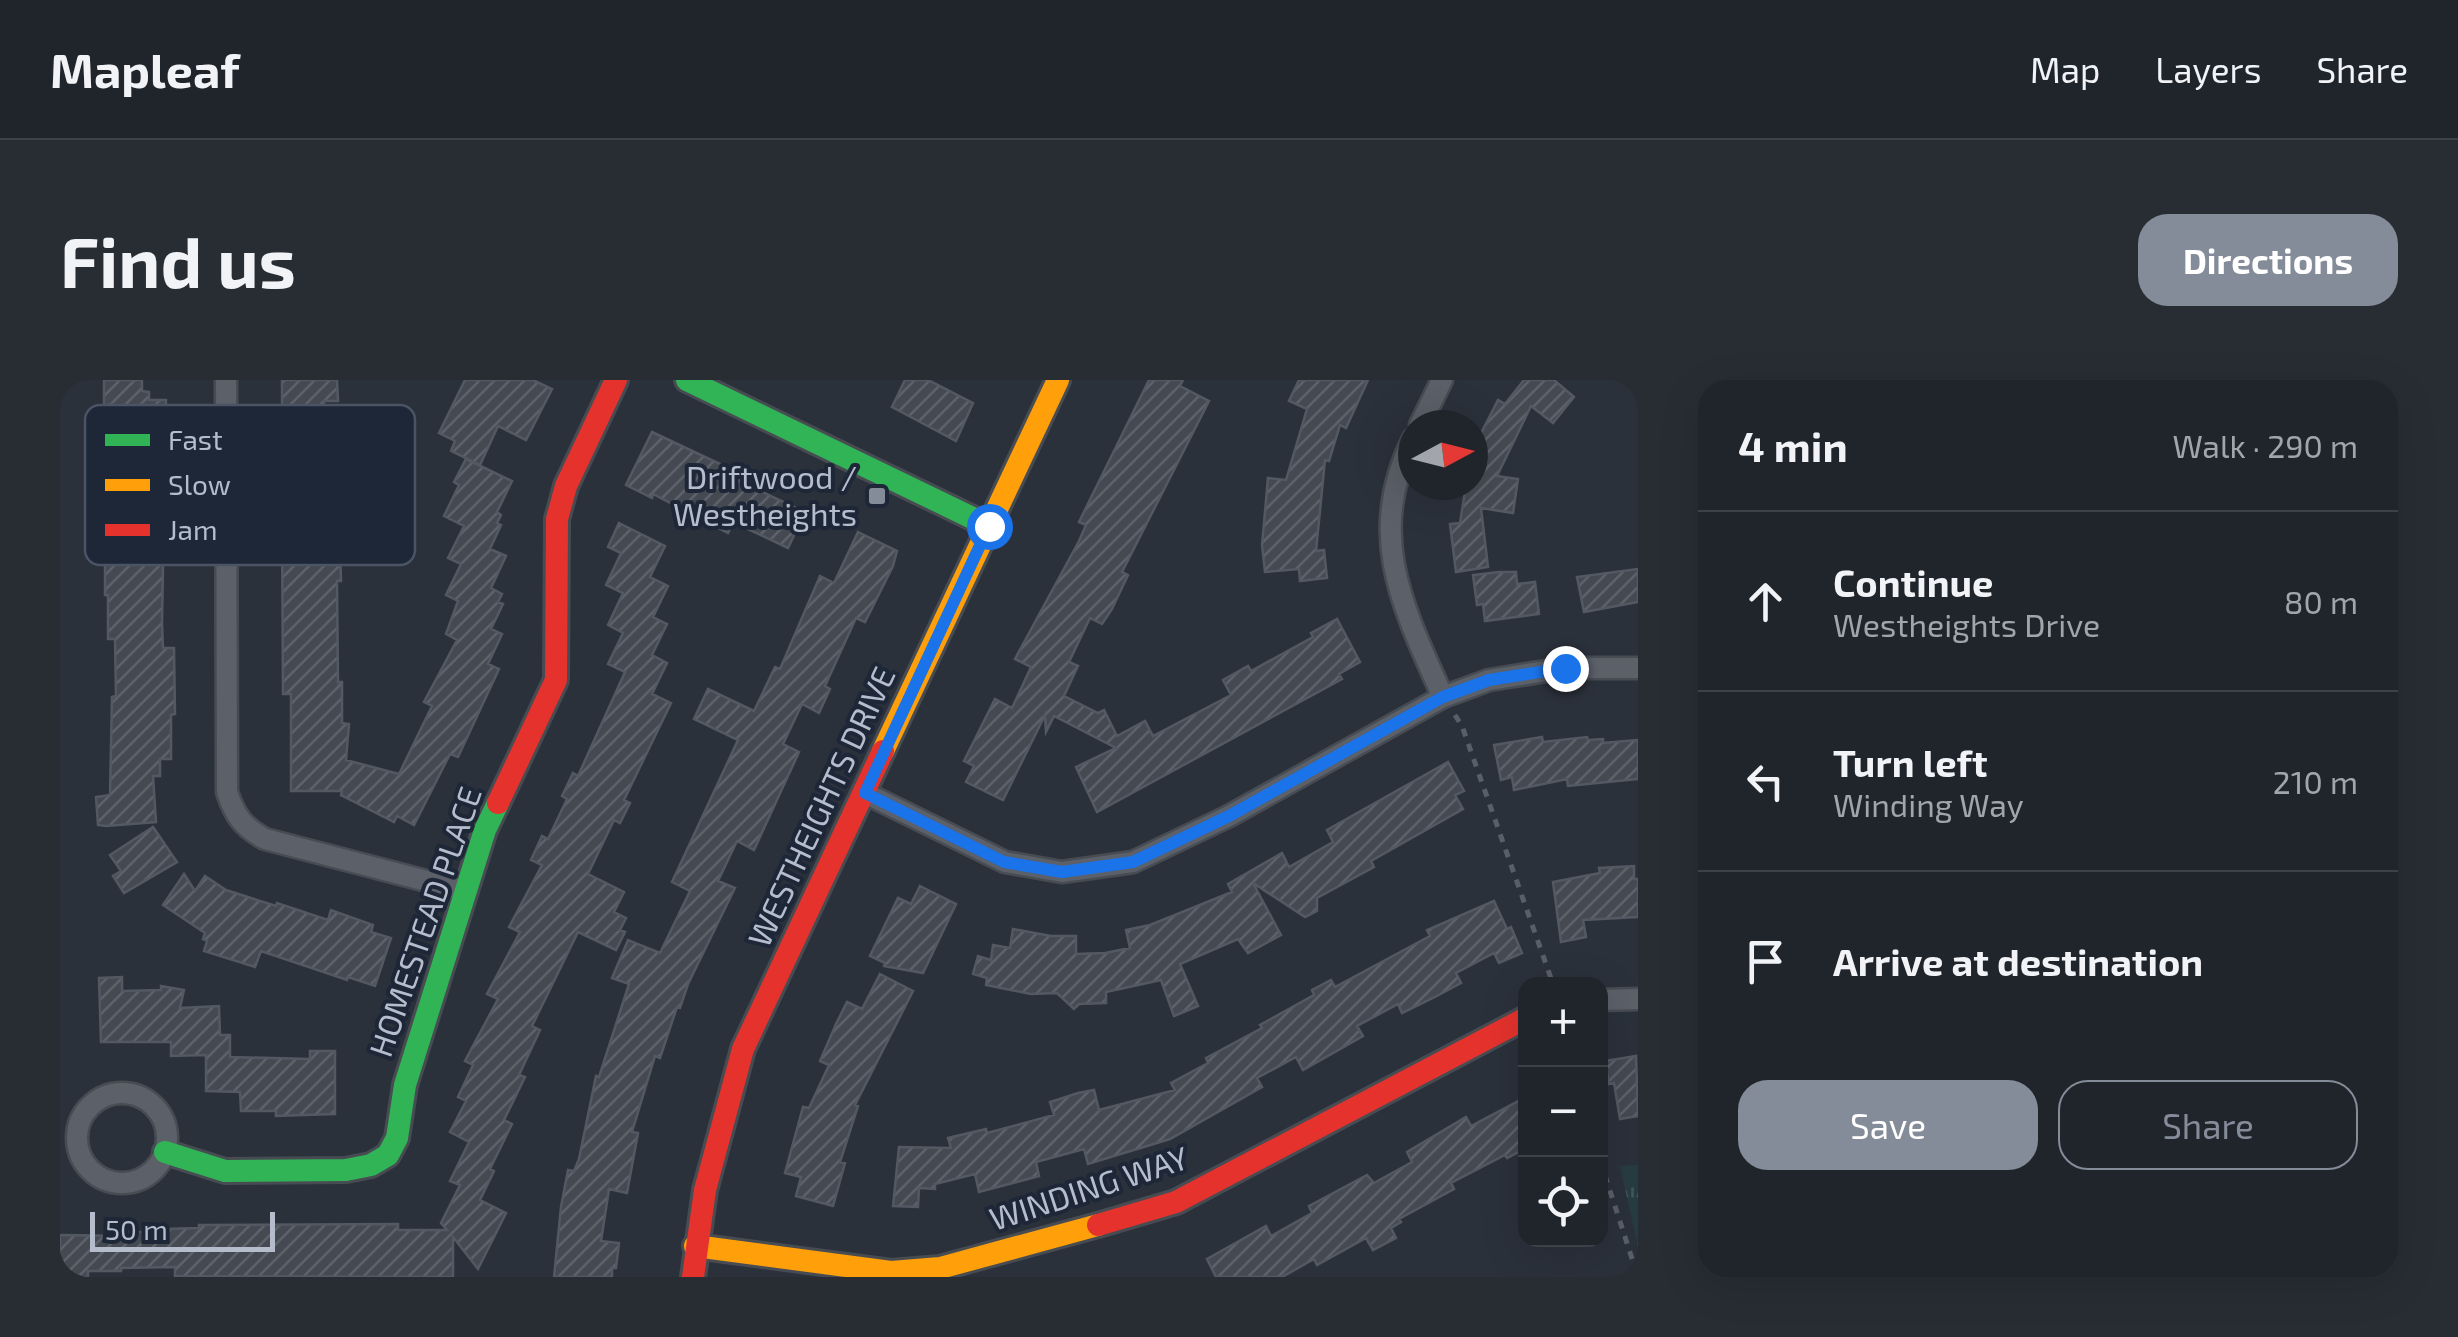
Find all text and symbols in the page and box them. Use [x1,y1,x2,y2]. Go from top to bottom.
text: Mapleaf [50,40,240,98]
text: Map [2030,48,2100,90]
text: Layers [2155,48,2261,90]
text: Share [2316,48,2408,90]
button: Directions [2138,214,2398,306]
text: Find us [60,218,296,302]
legend [85,405,415,565]
north arrow [1398,410,1488,500]
text: 4 min [1738,420,1848,470]
text: Fast [168,422,223,456]
text: Walk · 290 m [2172,426,2358,464]
place label: Driftwood / Westheights [673,457,857,532]
text: Slow [168,467,231,501]
marker: Driftwood / Westheights [866,485,888,507]
route start [967,504,1013,550]
text: Jam [168,512,217,546]
text: Continue [1833,559,1993,605]
icon: ahead [1738,574,1793,629]
text: 80 m [2284,582,2358,620]
text: Westheights Drive [1833,605,2100,643]
route end [1543,646,1589,692]
street label: WESTHEIGHTS DRIVE [739,660,902,952]
text: Turn left [1833,739,1988,785]
icon: left [1738,754,1793,809]
text: 210 m [2273,762,2358,800]
street label: HOMESTEAD PLACE [360,781,488,1061]
text: Winding Way [1833,785,2024,823]
icon: arrive [1738,934,1793,989]
text: Arrive at destination [1833,938,2203,984]
map controls [1518,977,1608,1247]
button: + [1518,977,1608,1067]
button: − [1518,1067,1608,1157]
button: Save [1738,1080,2038,1170]
button: Share [2058,1080,2358,1170]
street label: WINDING WAY [984,1137,1192,1237]
button: locate [1518,1157,1608,1247]
scale bar [90,1207,275,1251]
text: 50 m [105,1212,168,1246]

